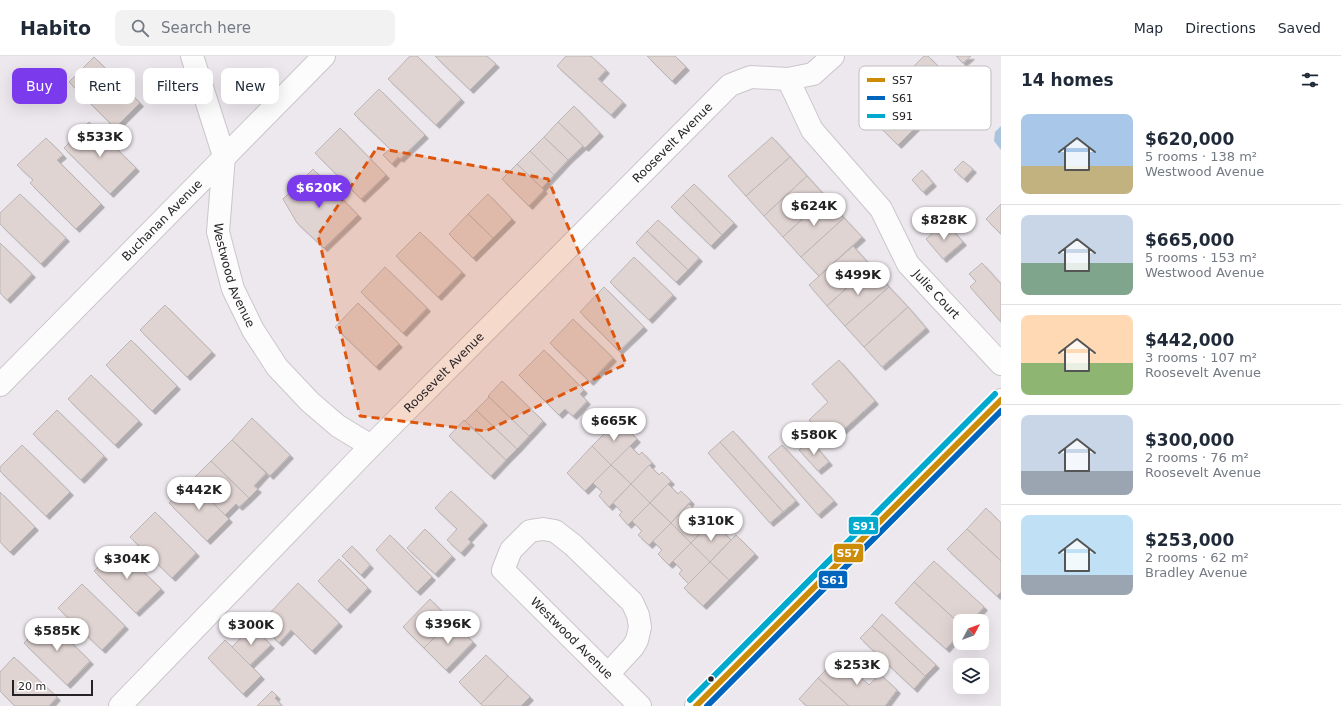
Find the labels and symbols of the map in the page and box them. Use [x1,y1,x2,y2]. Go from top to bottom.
legend [859,66,991,130]
text: S57 [892,74,913,87]
text: S61 [892,92,913,105]
street label: Roosevelt Avenue [630,100,715,186]
text: S91 [892,110,913,123]
pin: $533K [72,124,128,158]
pin: $620K [291,175,347,209]
street label: Buchanan Avenue [119,177,205,264]
pin: $624K [786,193,842,227]
pin: $828K [916,207,972,241]
street label: Westwood Avenue [211,222,258,330]
pin: $499K [830,262,886,296]
street label: Julie Court [909,266,963,322]
street label: Roosevelt Avenue [401,330,487,415]
pin: $665K [586,408,642,442]
pin: $580K [786,422,842,456]
pin: $442K [171,477,227,511]
pin: $310K [683,508,739,542]
line badge: S91 [848,516,879,535]
text: S91 [852,520,876,533]
line badge: S57 [833,543,864,563]
pin: $304K [99,546,155,580]
text: S57 [836,547,860,560]
line badge: S61 [818,570,848,589]
text: S61 [821,574,845,587]
street label: Westwood Avenue [528,594,616,682]
pin: $396K [420,611,476,645]
pin: $300K [223,612,279,646]
north arrow [953,614,989,650]
pin: $585K [29,618,85,652]
pin: $253K [829,652,885,686]
unlabelled marker [706,674,716,684]
scale bar [12,678,93,697]

